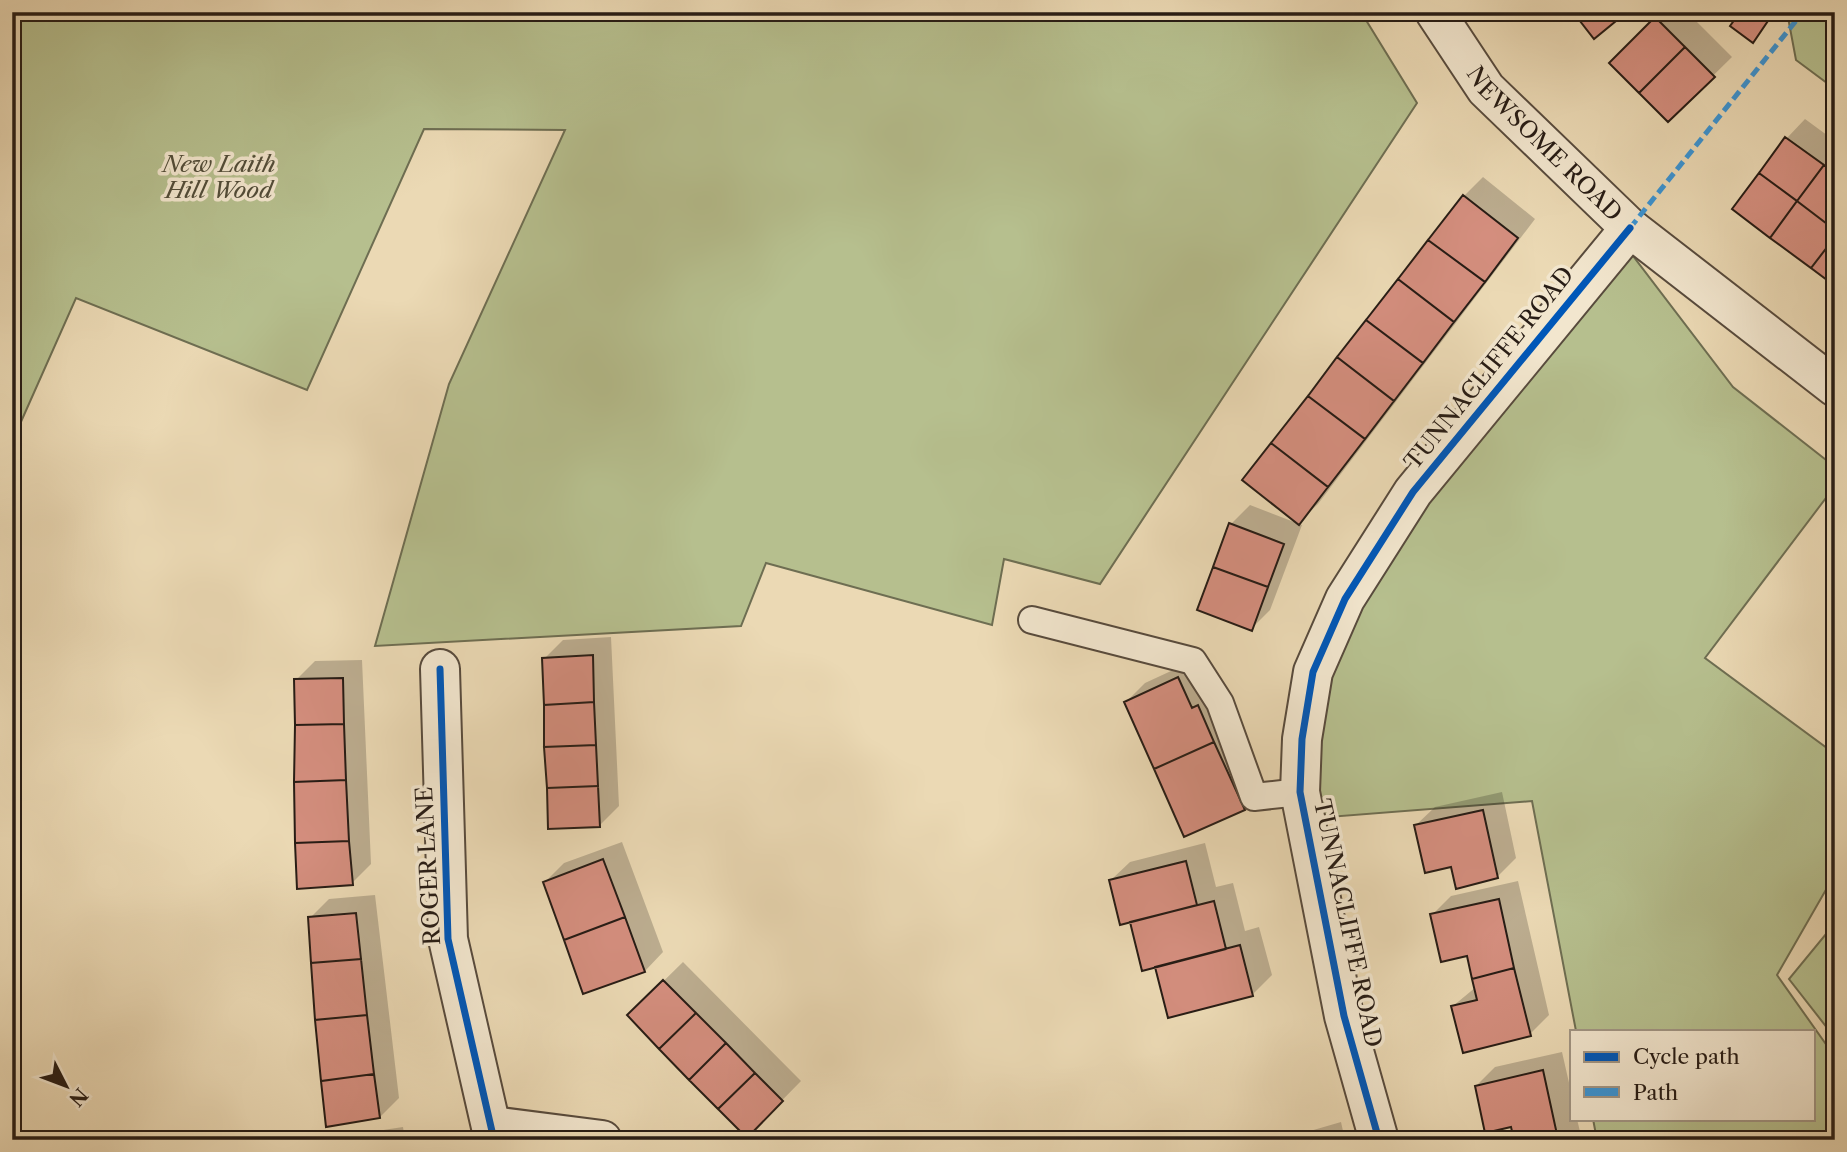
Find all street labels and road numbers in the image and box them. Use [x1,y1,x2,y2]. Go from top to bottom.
street label: NEWSOME ROAD [1461,61,1628,227]
street label: TUNNACLIFFE ROAD [1398,261,1580,475]
street label: ROGER LANE [410,786,446,946]
street label: TUNNACLIFFE ROAD [1308,796,1388,1050]

